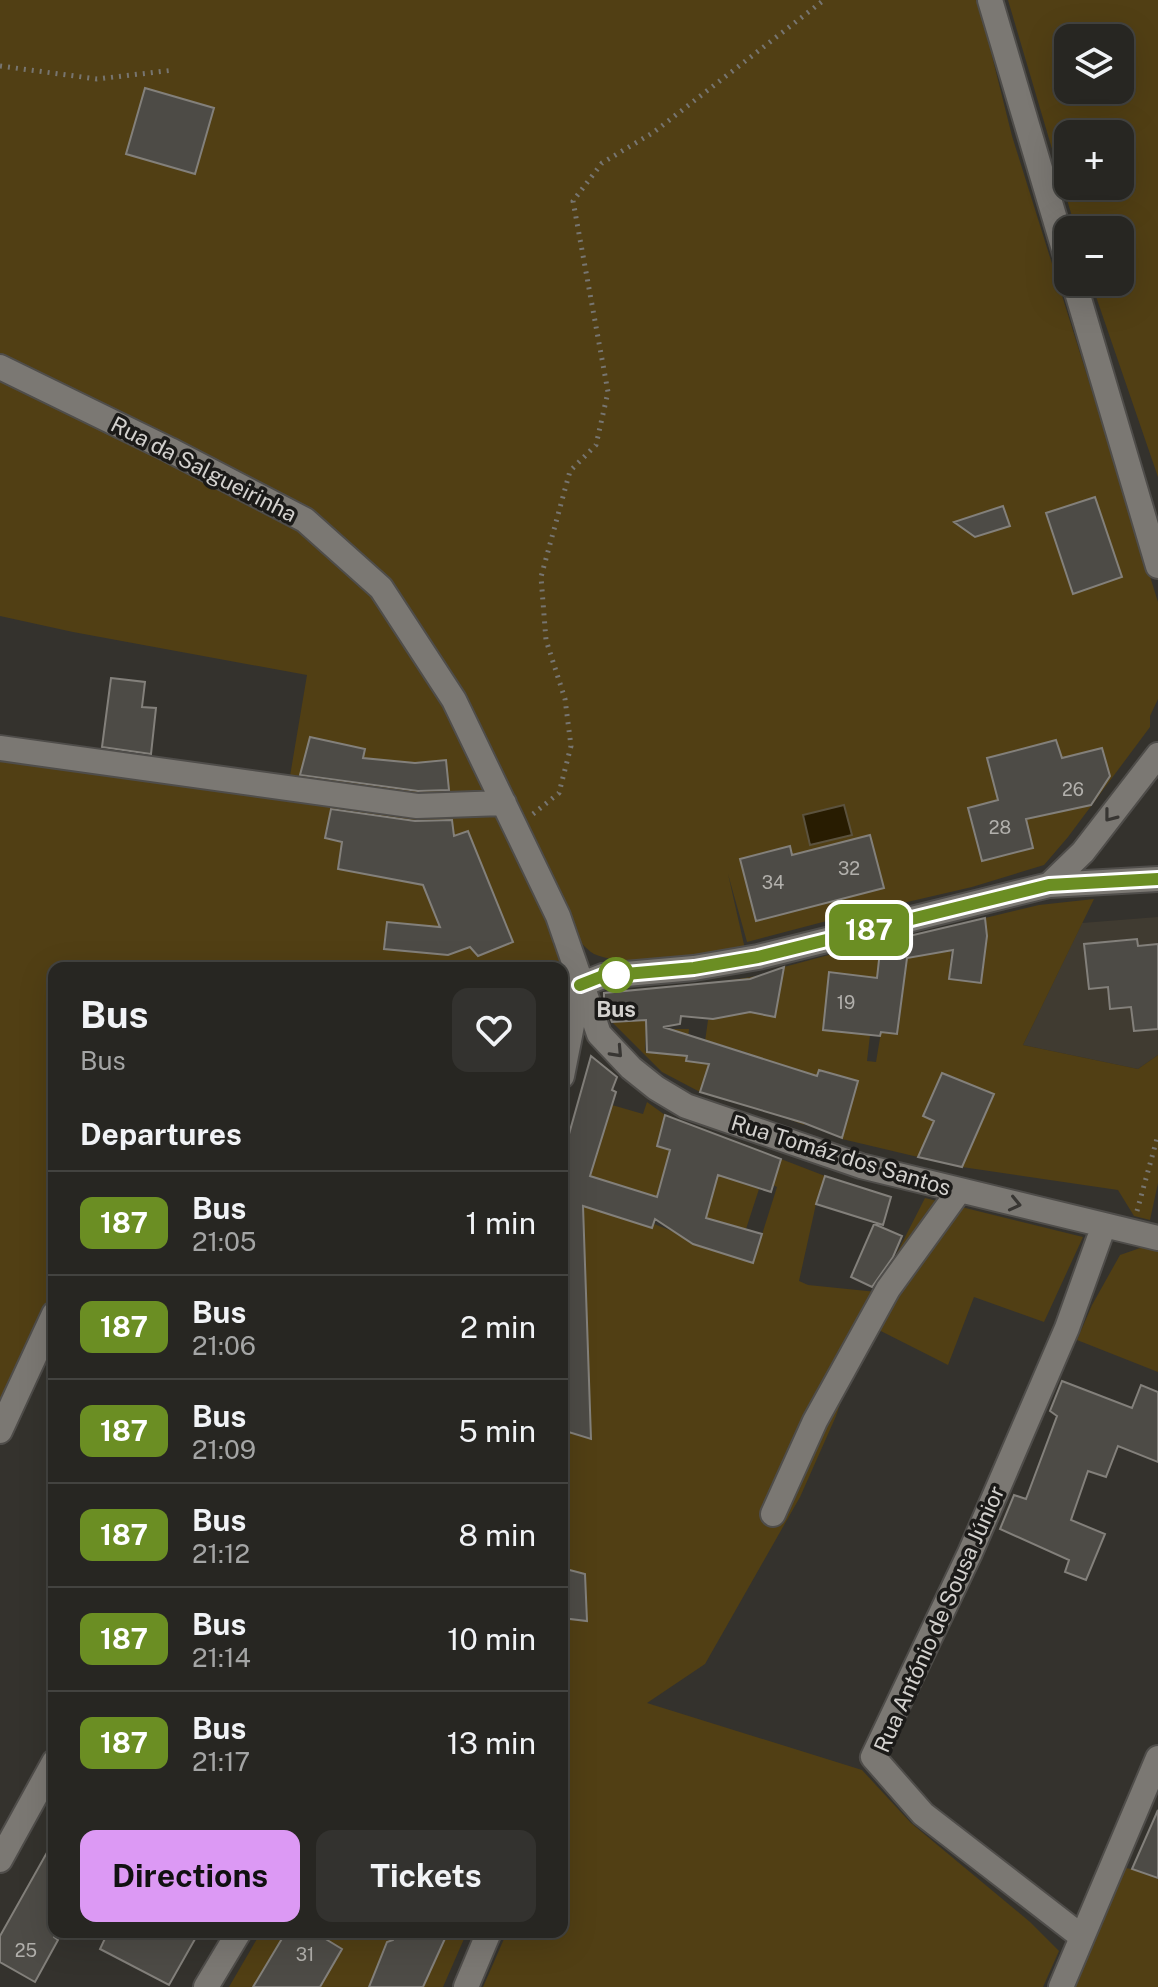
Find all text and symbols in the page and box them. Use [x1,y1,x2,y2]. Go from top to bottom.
map controls [1054,24,1134,296]
button: layers [1054,24,1134,104]
button: + [1054,120,1134,200]
button: − [1054,216,1134,296]
street label: Rua da Salgueirinha [107,411,301,527]
house number: 26 [1062,779,1084,800]
one-way arrow [1106,807,1120,822]
house number: 28 [989,817,1011,838]
house number: 32 [838,858,860,879]
house number: 34 [762,872,784,893]
line badge: 187 [823,904,915,956]
text: 187 [845,913,893,946]
marker: Bus [599,958,633,992]
button: heart [452,988,536,1072]
text: Bus [80,992,149,1037]
house number: 19 [837,992,855,1013]
place label: Bus [596,996,636,1022]
one-way arrow [607,1043,622,1057]
text: Bus [80,1045,126,1076]
street label: Rua Tomáz dos Santos [728,1109,954,1201]
text: Departures [80,1116,242,1152]
text: Bus [192,1190,246,1226]
one-way arrow [1008,1195,1022,1212]
text: 1 min [466,1205,536,1241]
text: 187 [100,1206,148,1239]
text: 21:05 [192,1226,257,1257]
text: Bus [192,1294,246,1330]
text: 2 min [460,1309,536,1345]
text: 187 [100,1310,148,1343]
text: 21:06 [192,1330,256,1361]
text: Bus [192,1398,246,1434]
text: 5 min [459,1413,536,1449]
text: 187 [100,1414,148,1447]
text: 21:09 [192,1434,256,1465]
street label: Rua António de Sousa Júnior [868,1482,1010,1756]
text: Bus [192,1502,246,1538]
text: 8 min [458,1517,536,1553]
text: 187 [100,1518,148,1551]
text: 21:12 [192,1538,250,1569]
text: Bus [192,1606,246,1642]
text: 10 min [447,1621,536,1657]
text: 187 [100,1622,148,1655]
text: 21:14 [192,1642,251,1673]
text: Bus [192,1710,246,1746]
text: 13 min [447,1725,536,1761]
text: 187 [100,1726,148,1759]
text: 21:17 [192,1746,250,1777]
button: Directions [80,1830,300,1922]
button: Tickets [316,1830,536,1922]
house number: 25 [15,1940,37,1961]
house number: 31 [296,1944,314,1965]

